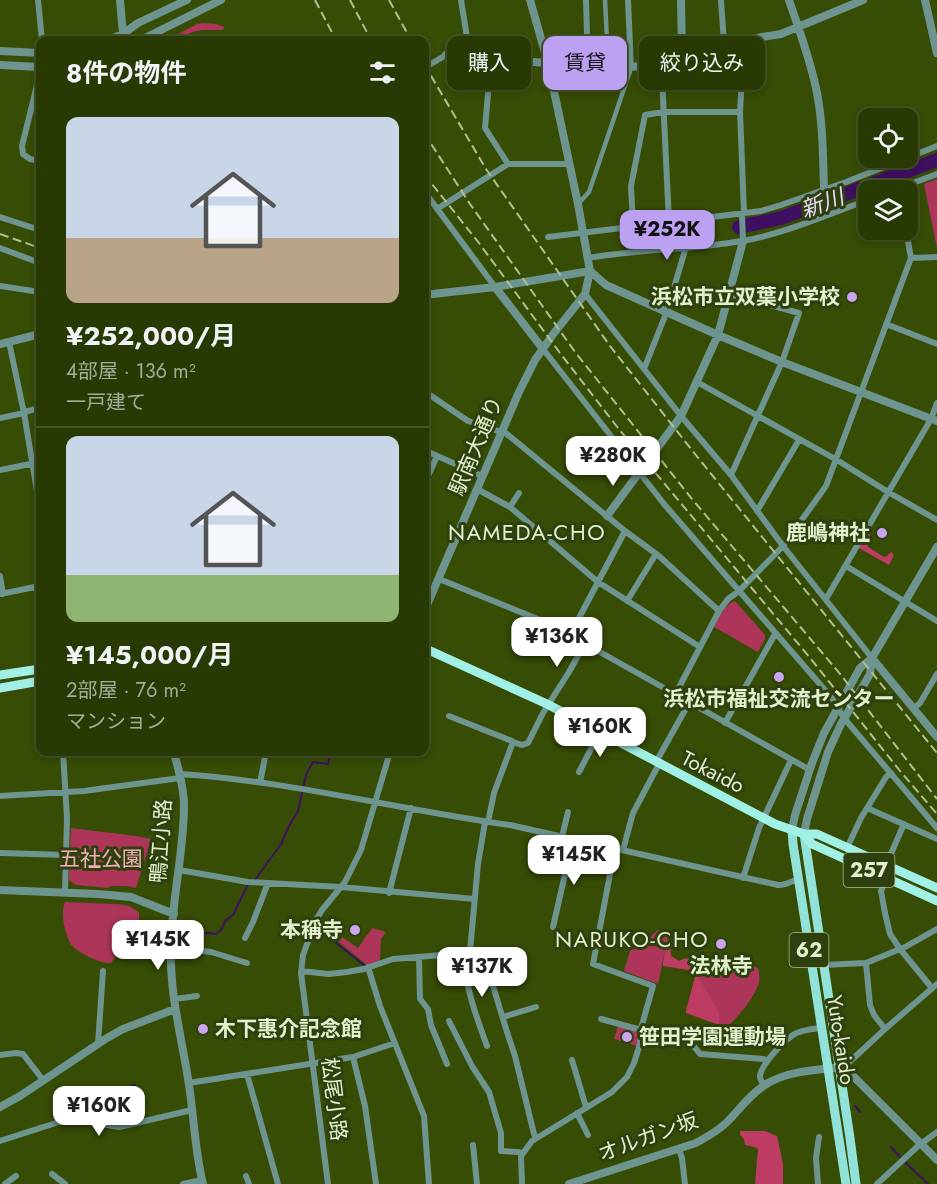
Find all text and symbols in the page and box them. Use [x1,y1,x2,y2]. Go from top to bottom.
chip: 購入 [447,36,531,90]
chip: 賃貸 [543,36,627,90]
chip: 絞り込み [639,36,765,90]
text: 8件の物件 [66,54,186,92]
icon: filters [366,56,399,89]
map controls [858,108,918,240]
button: locate [858,108,918,168]
icon: home [179,156,287,264]
water label: 新川 [796,180,850,226]
button: layers [858,180,918,240]
pin: ¥252K [625,210,709,261]
text: ¥252K [634,215,700,244]
place label: 浜松市立双葉小学校 [651,282,840,312]
marker: 浜松市立双葉小学校 [845,290,859,304]
text: ¥252,000/月 [66,317,236,355]
text: 4部屋 · 136 m² [66,357,196,386]
text: 一戸建て [66,388,146,417]
street label: 駅南大通り [442,392,510,500]
pin: ¥280K [571,436,655,487]
text: ¥280K [580,441,646,470]
icon: home [179,475,287,583]
district label: NAMEDA-CHO [448,516,606,548]
place label: 鹿嶋神社 [786,518,870,548]
marker: 鹿嶋神社 [875,526,889,540]
pin: ¥136K [515,617,599,668]
text: ¥136K [525,622,589,651]
text: ¥145,000/月 [66,636,233,674]
marker: 浜松市福祉交流センター [772,670,786,684]
text: 2部屋 · 76 m² [66,676,186,705]
place label: 浜松市福祉交流センター [664,684,895,714]
text: マンション [66,707,166,736]
pin: ¥160K [558,707,642,758]
text: ¥160K [568,712,632,741]
street label: Tokaido [676,743,750,801]
street label: 鴨江小路 [143,798,179,884]
pin: ¥145K [532,835,616,886]
text: ¥145K [542,840,606,869]
park label: 五社公園 [59,844,143,874]
road number: 257 [844,853,894,887]
place label: 本稱寺 [280,915,343,945]
pin: ¥145K [116,920,200,971]
marker: 本稱寺 [348,923,362,937]
district label: NARUKO-CHO [555,923,709,955]
text: ¥145K [126,925,190,954]
road number: 62 [790,933,828,967]
marker: 法林寺 [714,937,728,951]
pin: ¥137K [440,947,524,998]
place label: 法林寺 [690,951,753,981]
text: ¥137K [451,952,513,981]
street label: Yuto-kaido [819,993,863,1087]
place label: 木下惠介記念館 [215,1014,362,1044]
marker: 木下惠介記念館 [196,1022,210,1036]
place label: 笹田学園運動場 [639,1022,786,1052]
marker: 笹田学園運動場 [620,1030,634,1044]
street label: 松尾小路 [314,1055,354,1143]
pin: ¥160K [57,1086,141,1137]
text: ¥160K [67,1091,131,1120]
street label: オルガン坂 [594,1105,702,1169]

